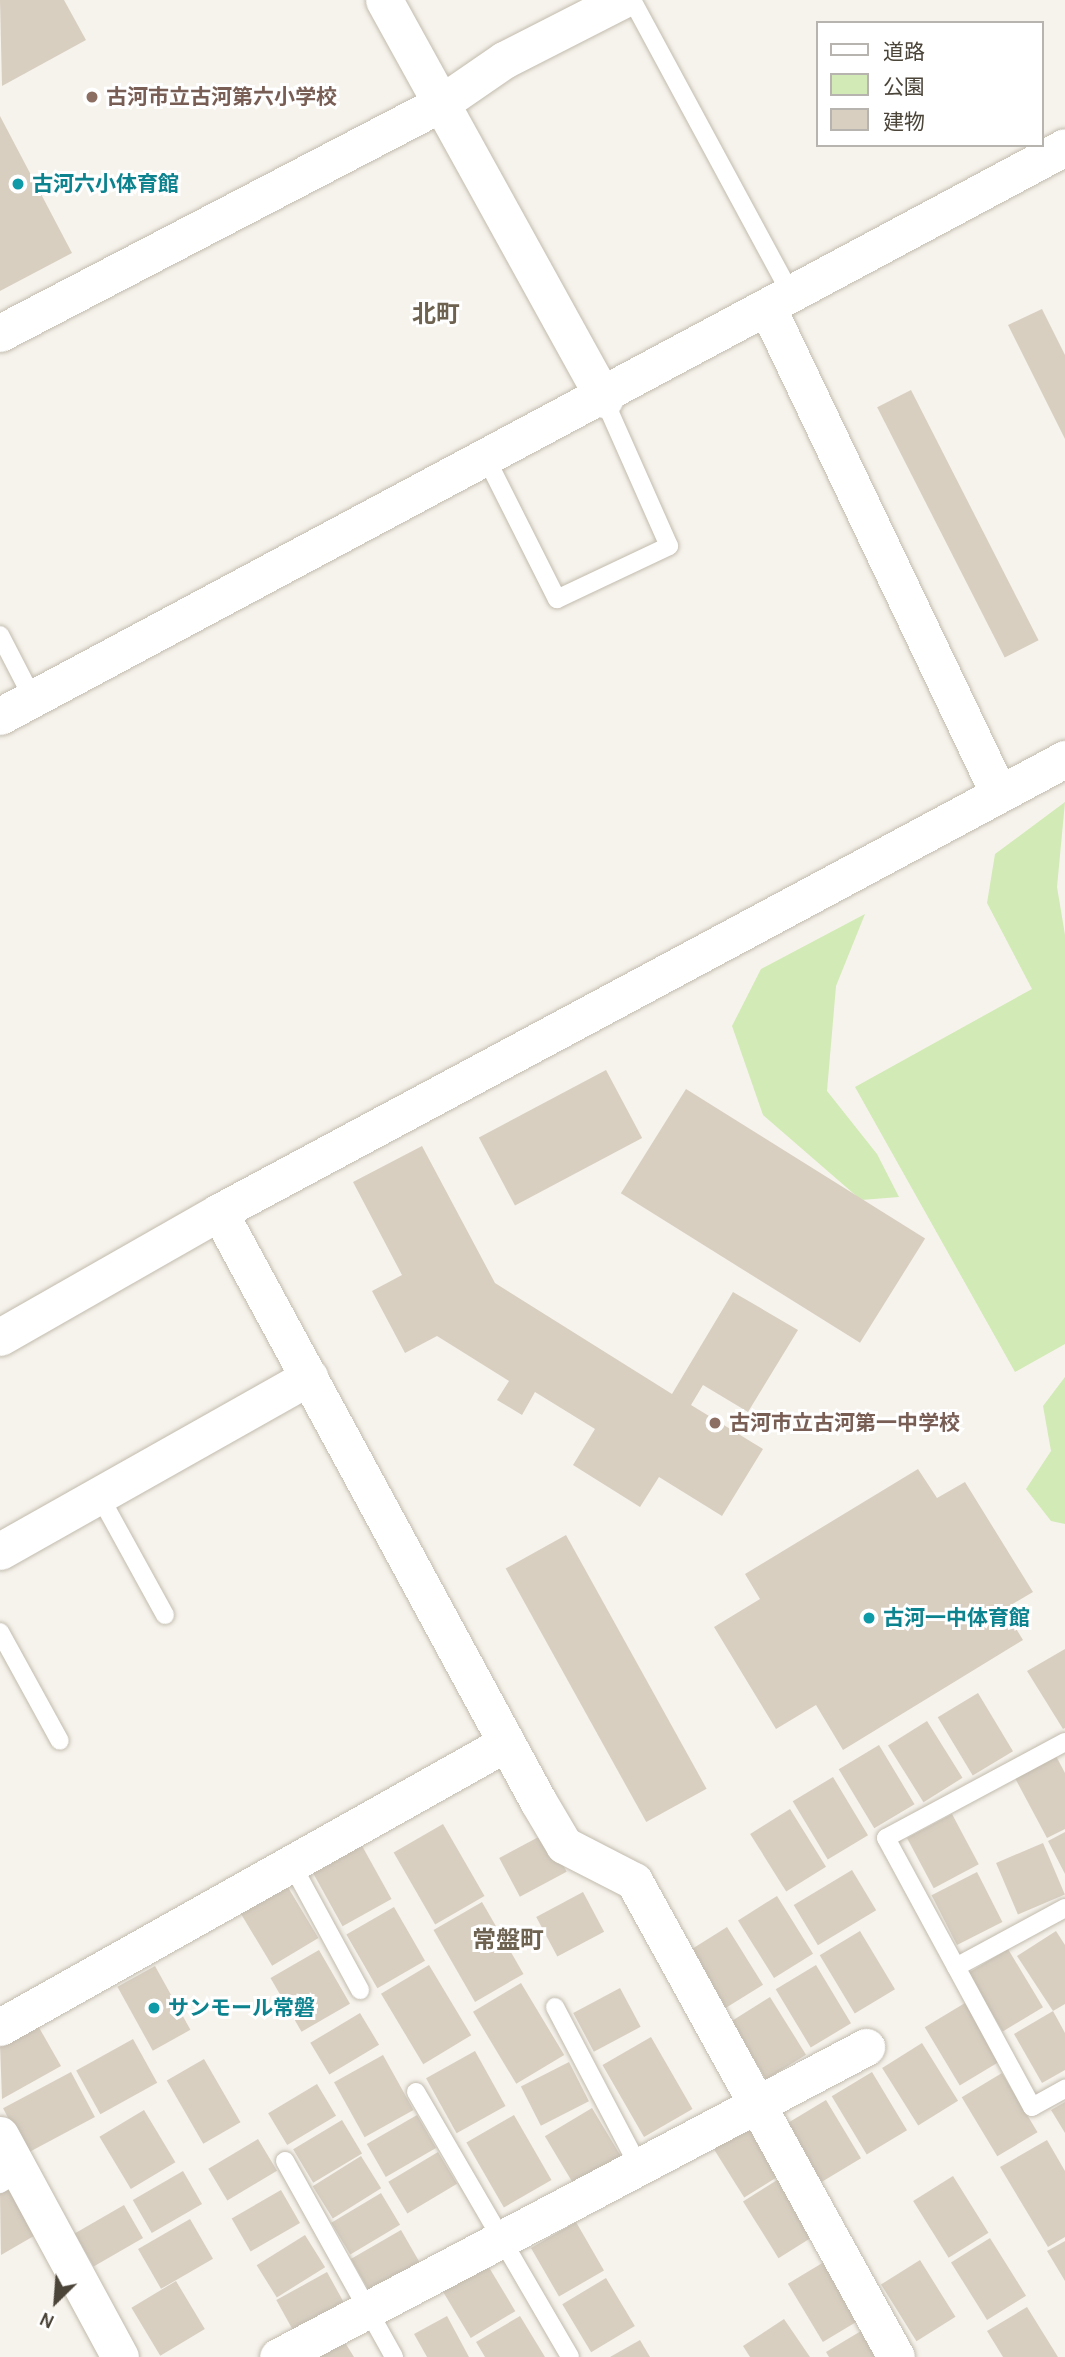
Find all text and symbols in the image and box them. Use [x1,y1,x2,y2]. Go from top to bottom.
legend [816,21,1044,147]
text: 道路 [883,40,925,64]
text: 公園 [883,75,925,99]
place label: 古河市立古河第六小学校 [106,84,337,110]
marker: 古河市立古河第六小学校 [84,89,100,105]
text: 建物 [883,110,925,134]
place label: 古河六小体育館 [32,171,179,197]
marker: 古河六小体育館 [10,176,26,192]
district label: 北町 [412,301,460,329]
place label: 古河市立古河第一中学校 [729,1410,960,1436]
marker: 古河市立古河第一中学校 [707,1415,723,1431]
place label: 古河一中体育館 [883,1605,1030,1631]
marker: 古河一中体育館 [861,1610,877,1626]
district label: 常盤町 [472,1927,544,1955]
place label: サンモール常磐 [168,1995,315,2021]
marker: サンモール常磐 [146,2000,162,2016]
north arrow [21,2266,91,2336]
text: N [36,2307,58,2333]

